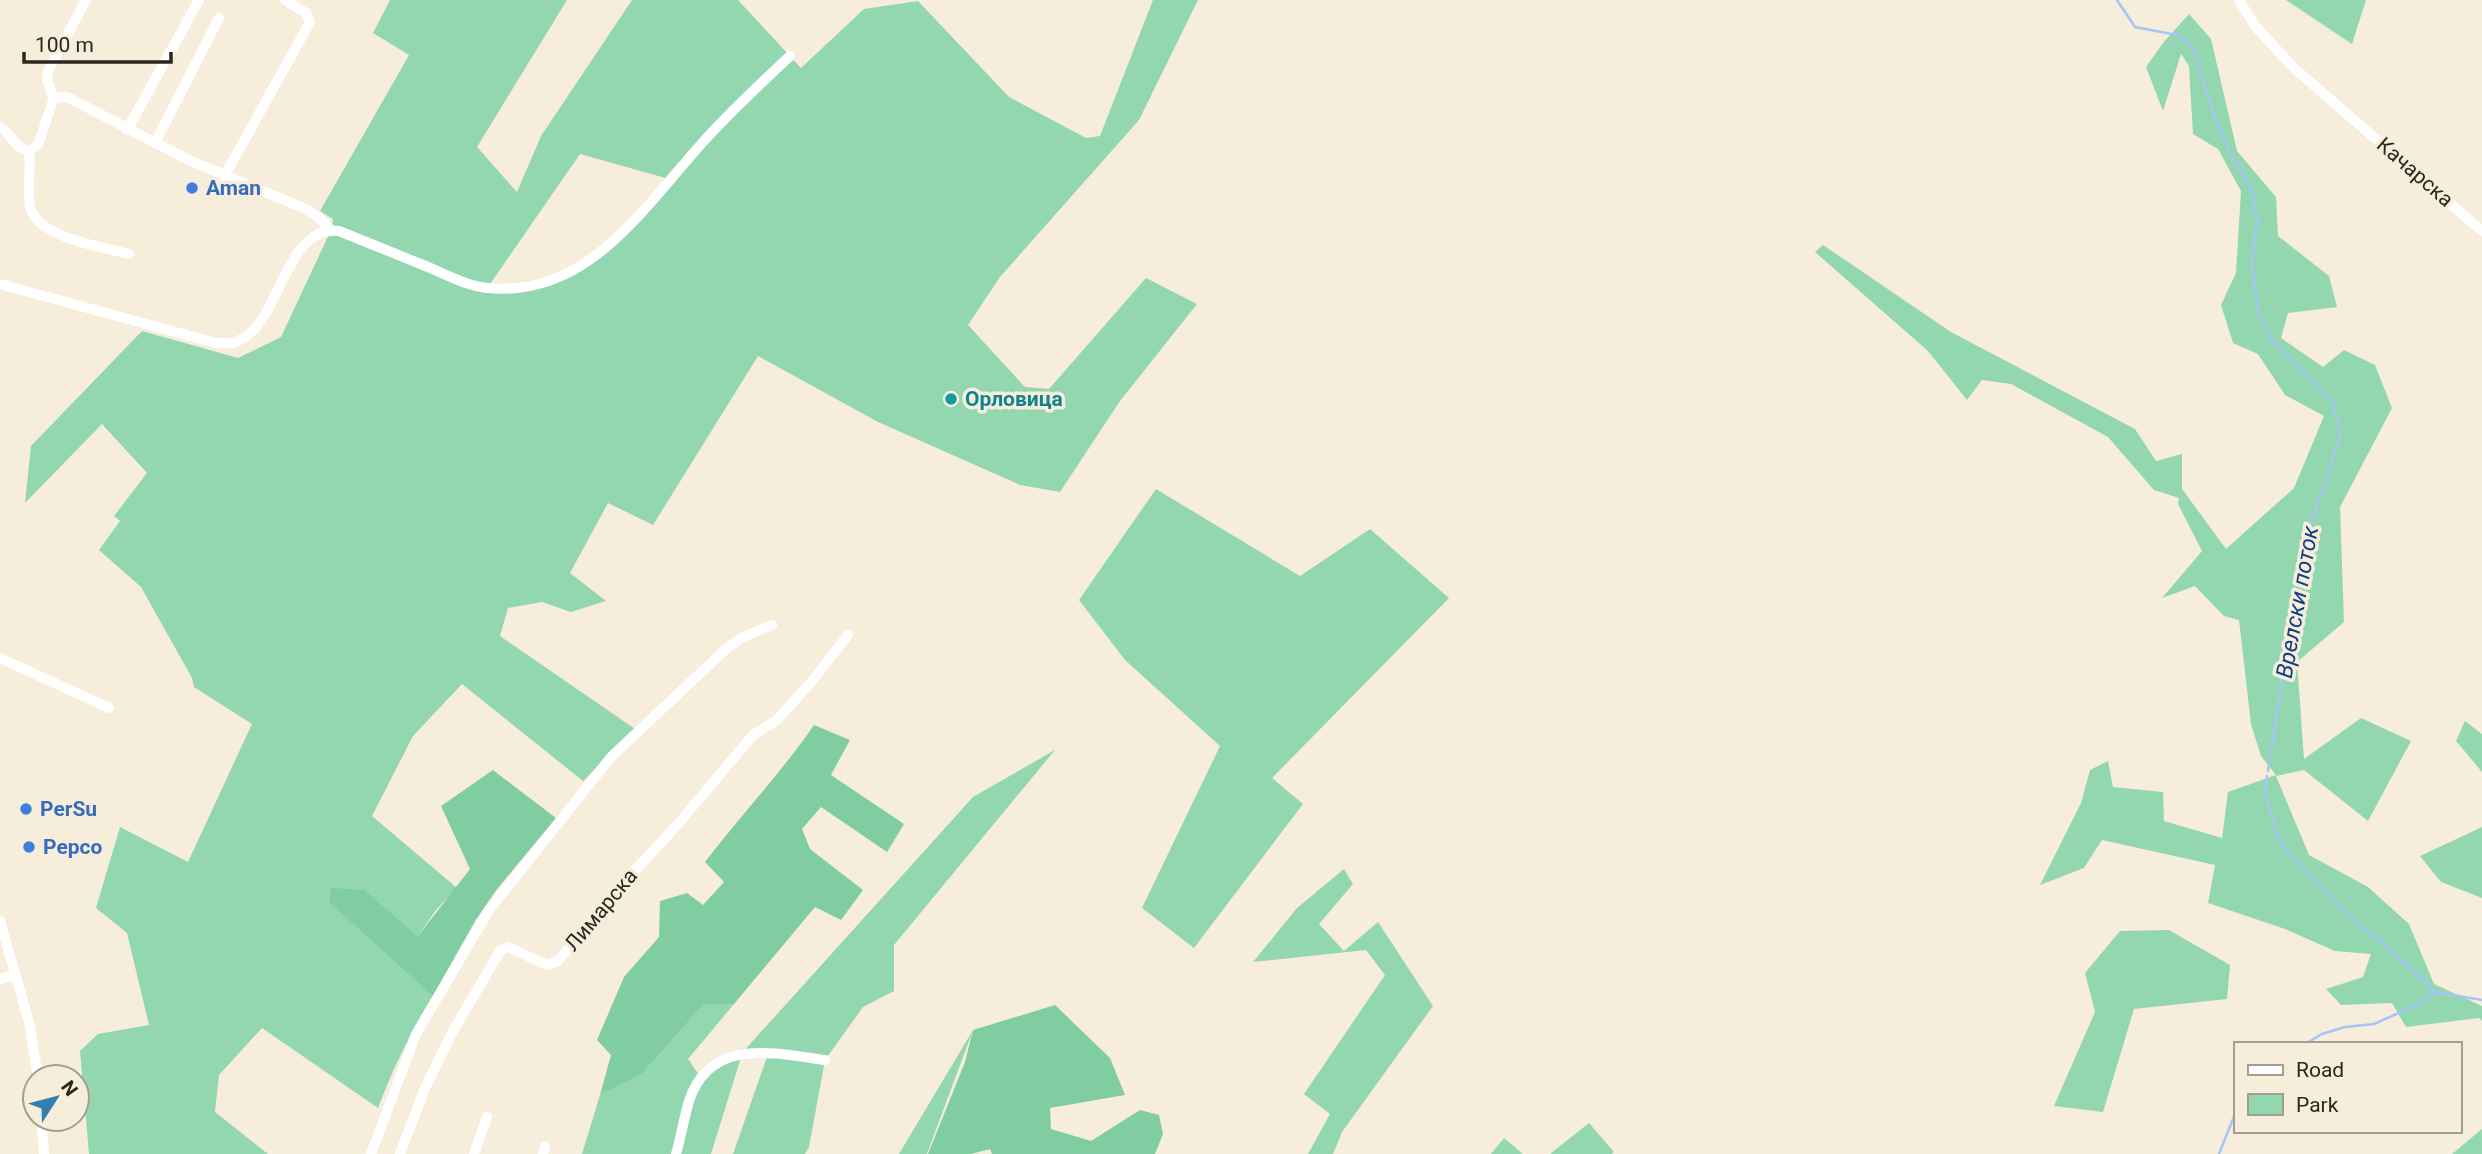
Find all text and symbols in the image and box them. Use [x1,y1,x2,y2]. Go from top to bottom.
scale bar [24,21,172,65]
text: 100 m [35,33,94,57]
street label: Качарска [2372,132,2458,212]
place label: Aman [206,176,261,200]
marker: Aman [184,180,200,196]
place label: Орловица [965,387,1063,411]
marker: Орловица [943,391,959,407]
water label: Врелски поток [2271,523,2324,680]
place label: PerSu [40,797,97,821]
marker: PerSu [18,801,34,817]
place label: Pepco [43,835,102,859]
marker: Pepco [21,839,37,855]
street label: Лимарска [560,864,642,956]
legend [2234,1042,2461,1133]
text: Road [2296,1058,2344,1082]
north arrow [21,1063,91,1133]
text: N [56,1076,83,1100]
text: Park [2296,1093,2339,1117]

